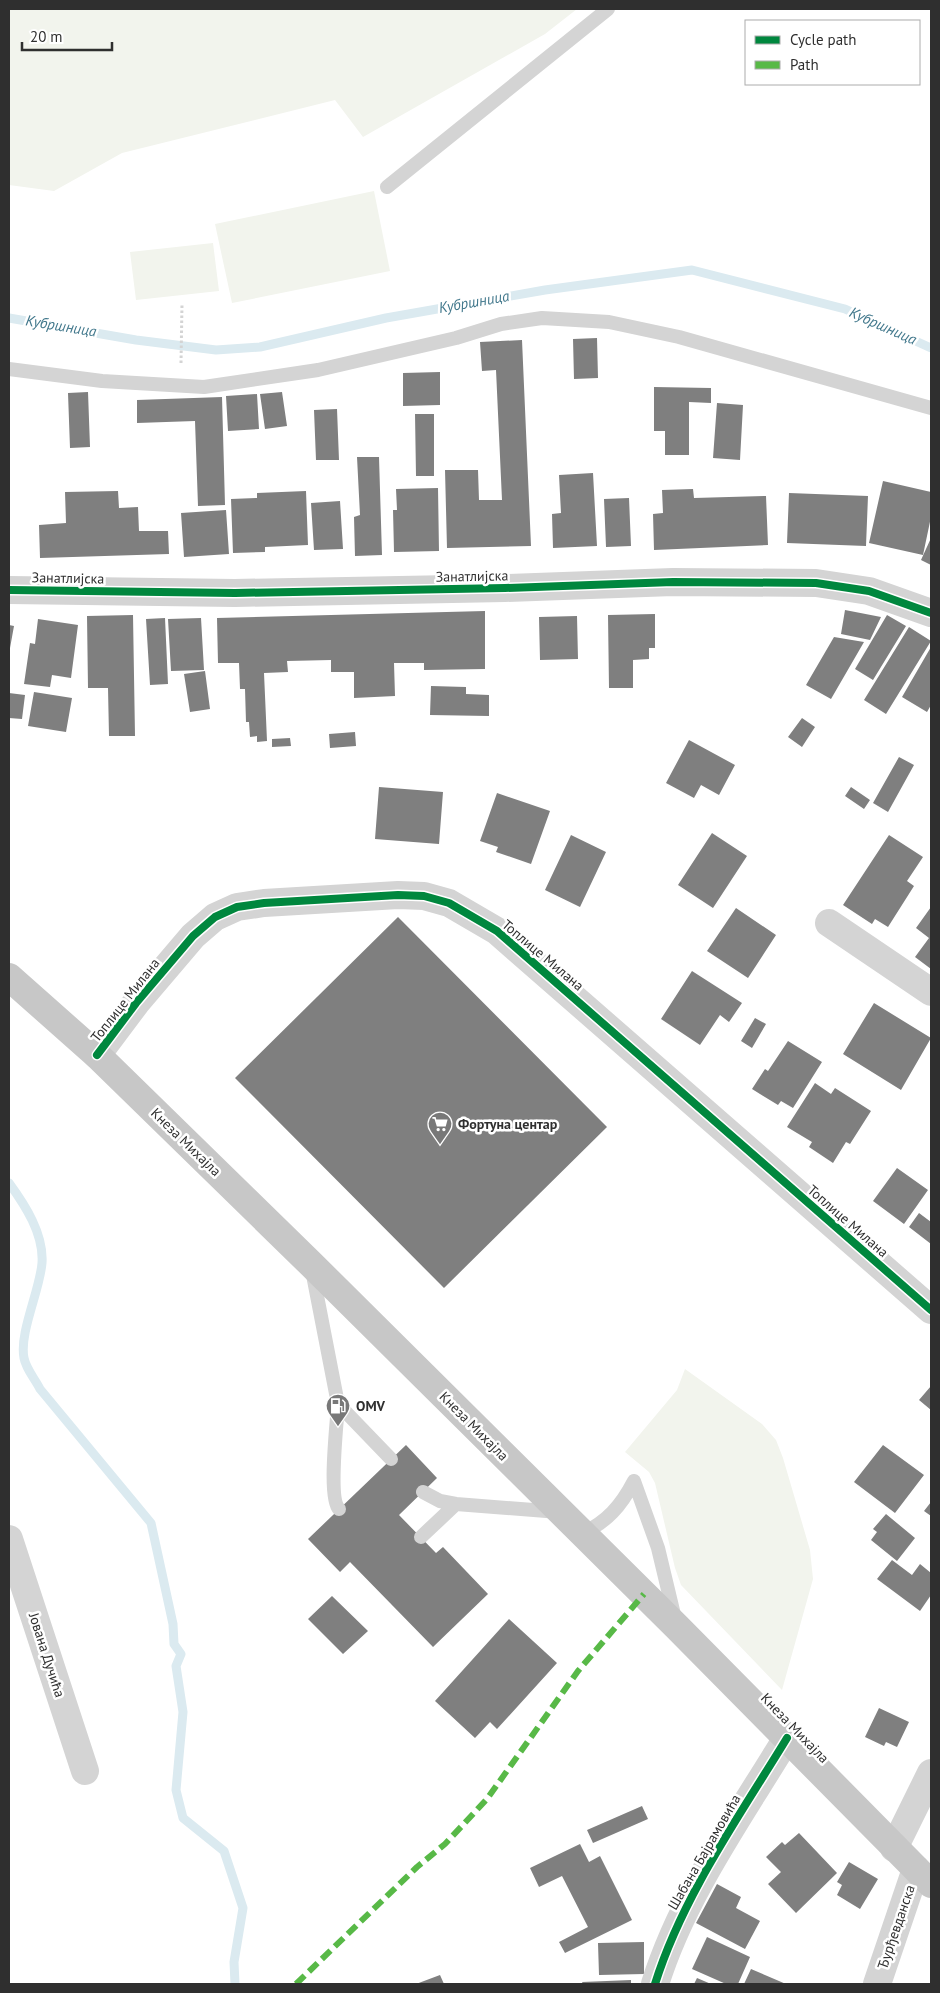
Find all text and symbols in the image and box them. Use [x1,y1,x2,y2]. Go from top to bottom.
scale bar [22,20,112,52]
legend [745,20,920,85]
text: 20 m [30,27,63,46]
text: Cycle path [790,30,856,49]
text: Path [790,55,819,74]
water label: Кубршница [437,286,511,317]
water label: Кубршница [847,302,920,349]
water label: Кубршница [24,311,99,341]
street label: Занатлијска [436,566,509,586]
street label: Занатлијска [32,568,105,588]
street label: Топлице Милана [498,916,588,995]
street label: Топлице Милана [87,954,163,1045]
street label: Кнеза Михајла [147,1104,225,1180]
supermarket icon: Фортуна центар [427,1111,453,1145]
place label: Фортуна центар [458,1115,558,1133]
street label: Топлице Милана [804,1181,892,1261]
street label: Кнеза Михајла [436,1388,512,1464]
fuel station icon: OMV [325,1393,351,1427]
place label: OMV [356,1397,386,1415]
street label: Јована Дучића [25,1609,69,1700]
street label: Кнеза Михајла [757,1689,833,1767]
street label: Шабана Бајрамовића [664,1791,744,1913]
street label: Ђурђевданска [873,1882,919,1972]

